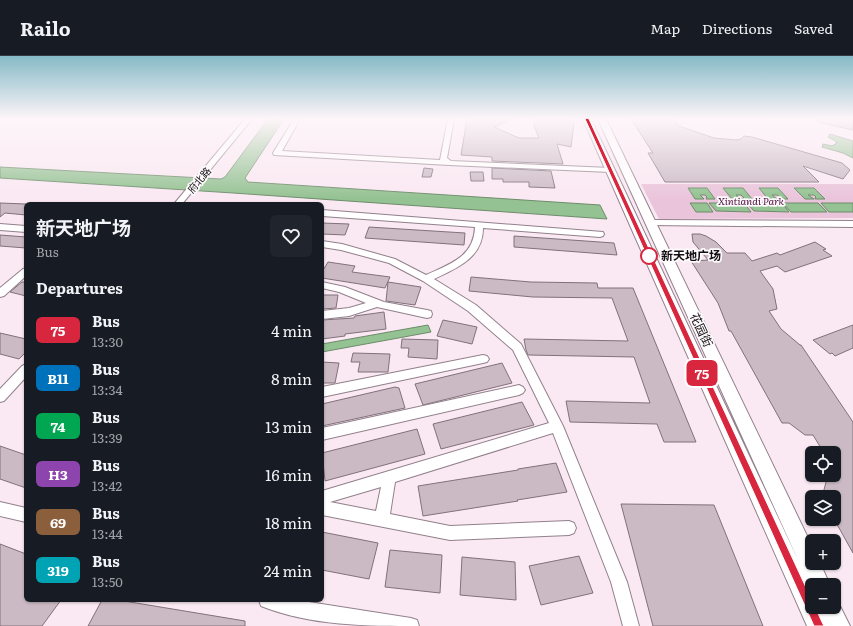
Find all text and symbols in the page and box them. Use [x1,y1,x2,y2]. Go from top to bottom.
text: Railo [20,14,71,42]
text: Map [650,18,680,38]
text: Directions [702,18,772,38]
text: Saved [794,18,833,38]
street label: 府北路 [183,163,214,196]
park label: Xintiandi Park [718,193,785,208]
text: 新天地广场 [36,213,131,241]
button: heart [270,215,312,257]
text: Bus [36,242,59,261]
place label: 新天地广场 [661,246,721,264]
marker: 新天地广场 [640,247,658,265]
text: Departures [36,276,123,299]
text: Bus [92,309,120,332]
street label: 花园街 [686,309,718,350]
text: 4 min [271,319,312,342]
text: 75 [51,320,65,340]
text: 13:30 [92,332,123,351]
text: Bus [92,357,120,380]
line badge: 75 [684,360,720,386]
text: 75 [695,363,709,383]
text: 8 min [271,367,312,390]
text: B11 [47,368,69,388]
text: 13:34 [92,380,123,399]
text: Bus [92,405,120,428]
text: 13 min [265,415,312,438]
text: 74 [51,416,66,436]
text: 13:39 [92,428,122,447]
map controls [805,446,841,614]
button: locate [805,446,841,482]
text: Bus [92,453,120,476]
text: 16 min [265,463,312,486]
text: H3 [48,464,68,484]
text: 13:42 [92,476,122,495]
button: layers [805,490,841,526]
text: Bus [92,501,120,524]
text: 18 min [265,511,312,534]
text: 69 [50,512,66,532]
text: 13:44 [92,524,123,543]
button: + [805,534,841,570]
text: Bus [92,549,120,572]
text: 24 min [264,559,312,582]
text: 319 [47,560,69,580]
text: 13:50 [92,572,123,591]
button: − [805,578,841,614]

